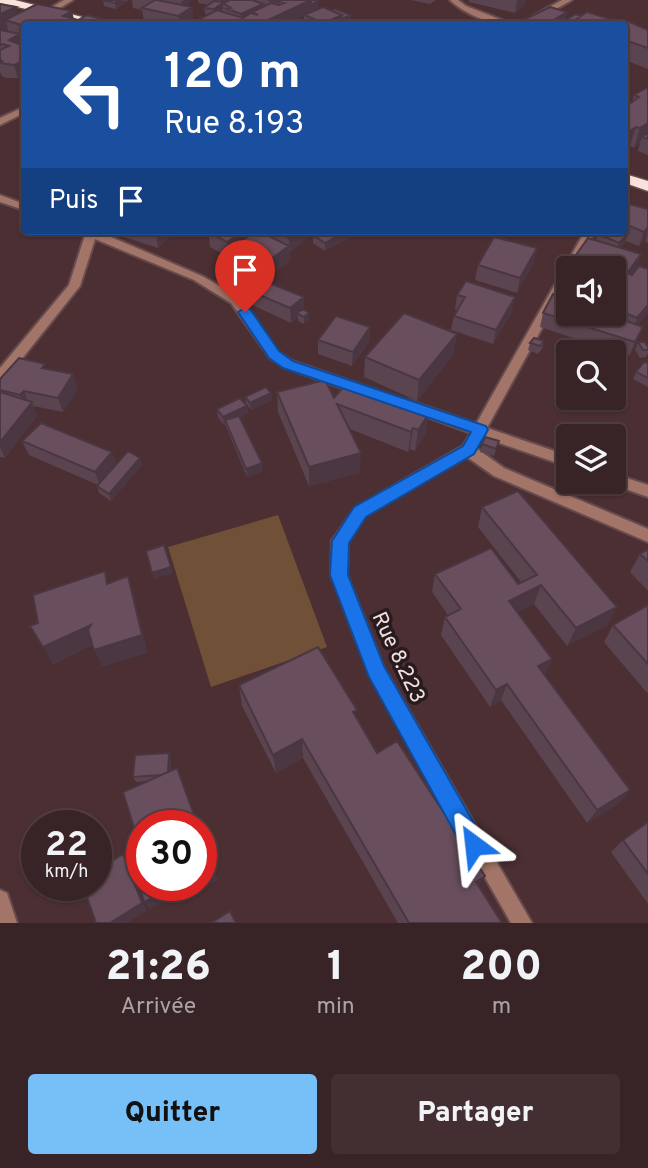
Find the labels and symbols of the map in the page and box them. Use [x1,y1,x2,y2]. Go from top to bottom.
pin [215,240,275,312]
street label: Rue 8.223 [365,608,430,707]
position arrow [437,808,511,882]
speed limit sign: 30 [126,810,217,901]

